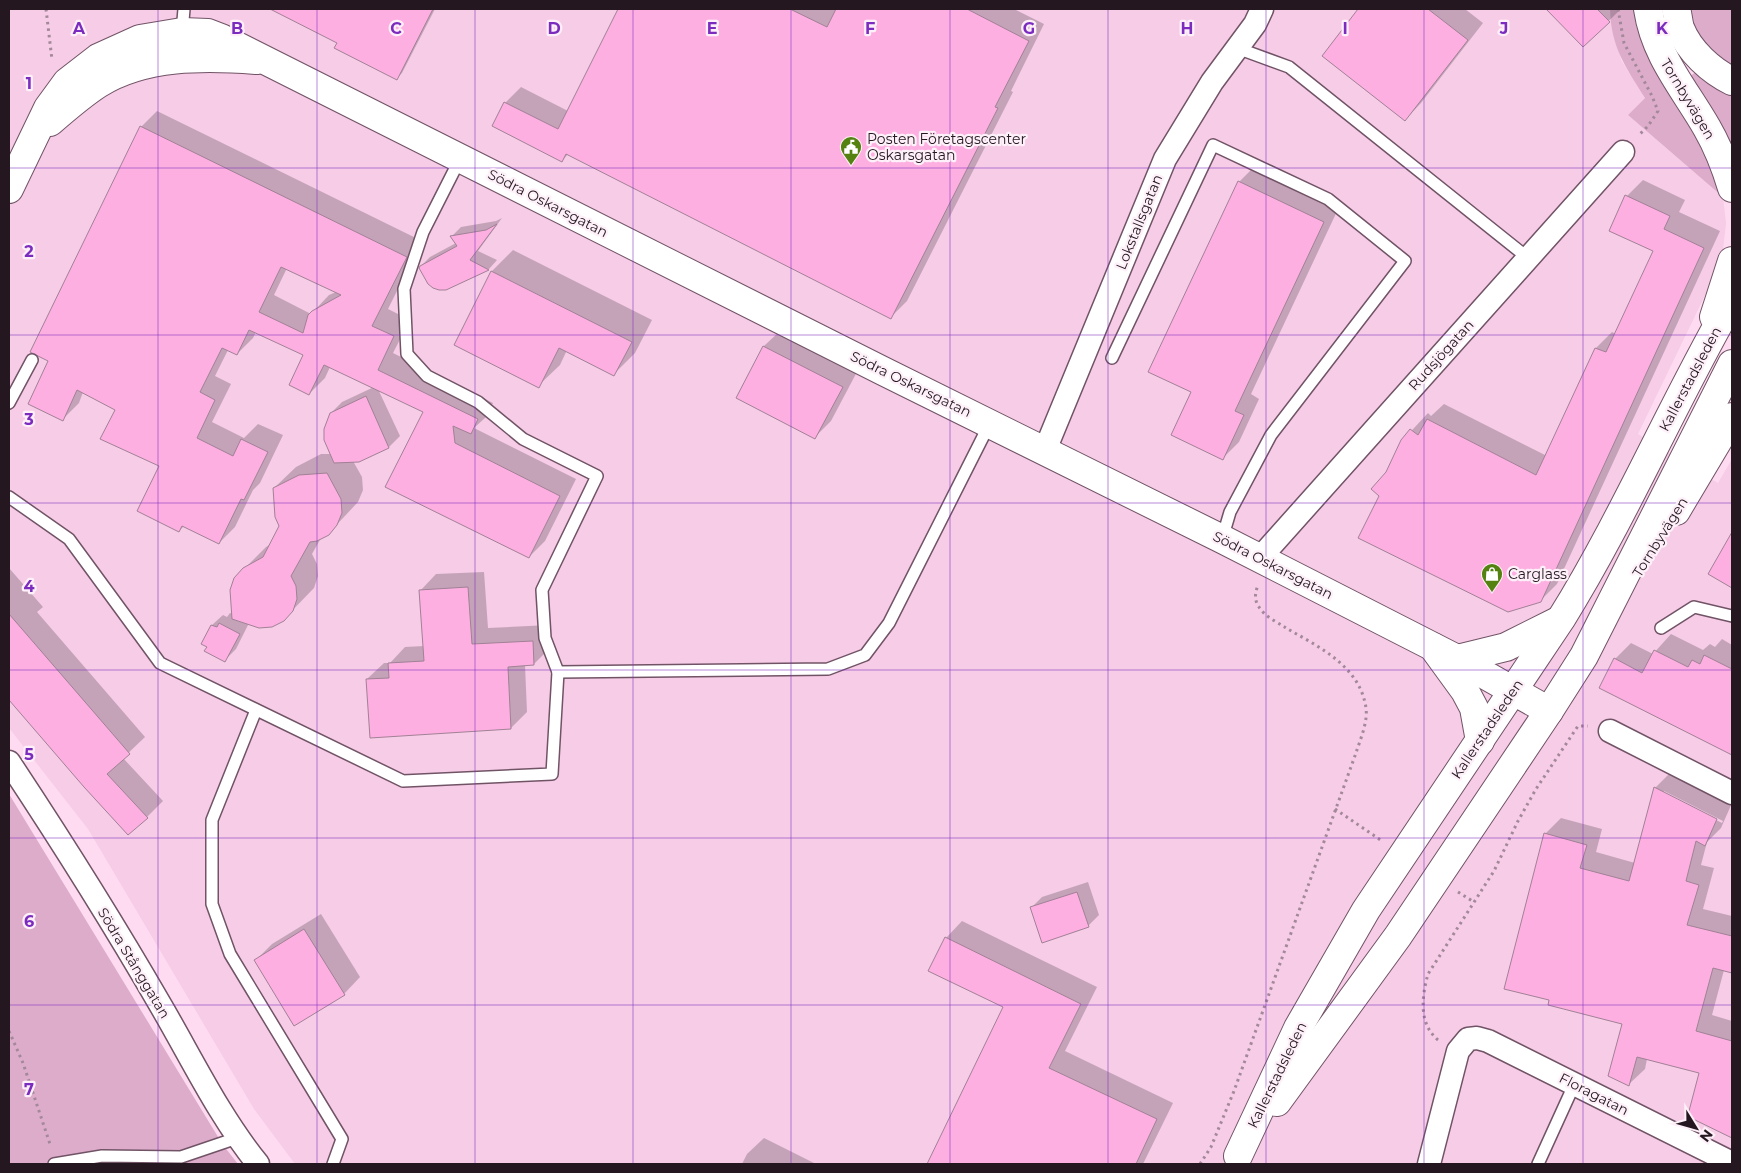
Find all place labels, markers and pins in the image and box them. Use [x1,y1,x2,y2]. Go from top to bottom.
place label: Posten Företagscenter Oskarsgatan [867,130,1026,164]
public building icon: Posten Företagscenter Oskarsgatan [839,135,863,166]
shop icon: Carglass [1480,562,1504,593]
place label: Carglass [1508,565,1567,583]

